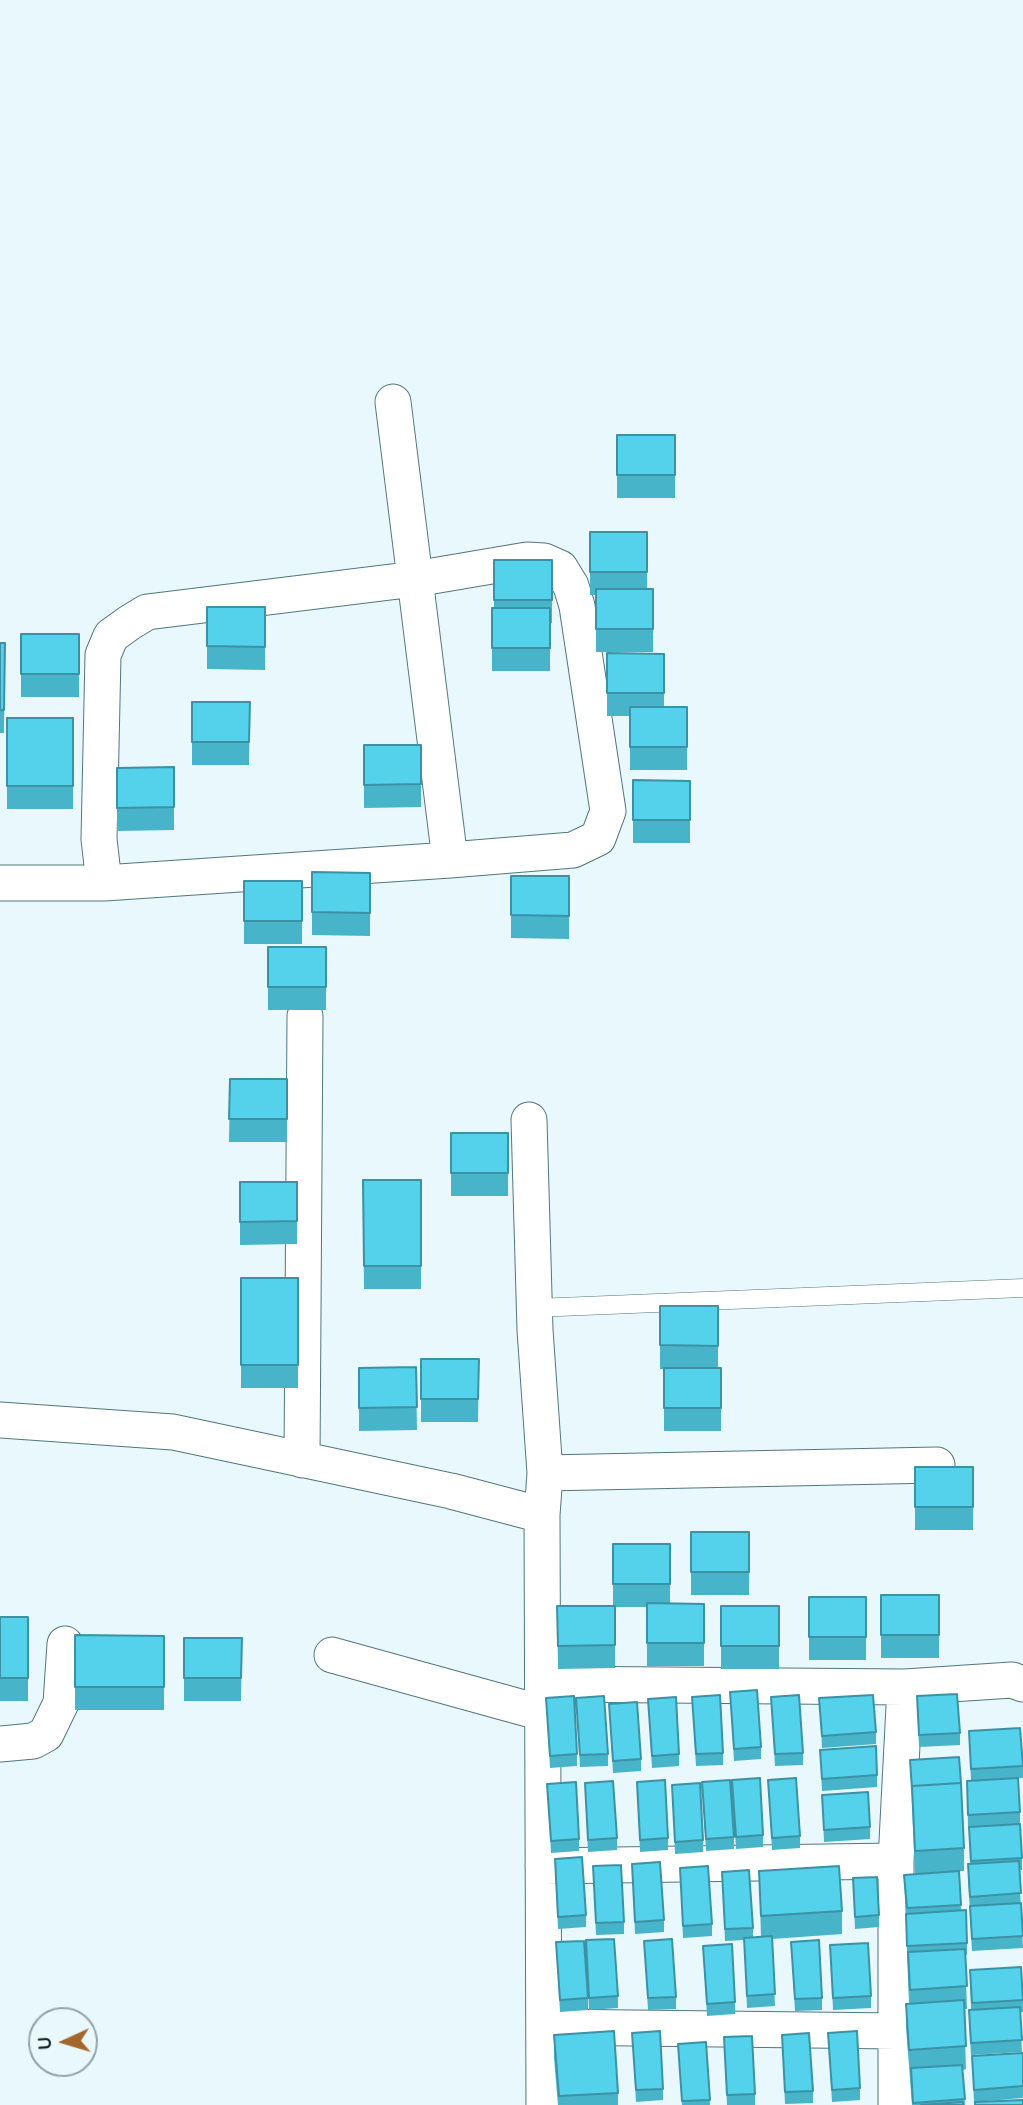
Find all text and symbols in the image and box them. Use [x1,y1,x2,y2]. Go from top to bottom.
north arrow [28,2007,98,2077]
text: U [32,2036,56,2051]

